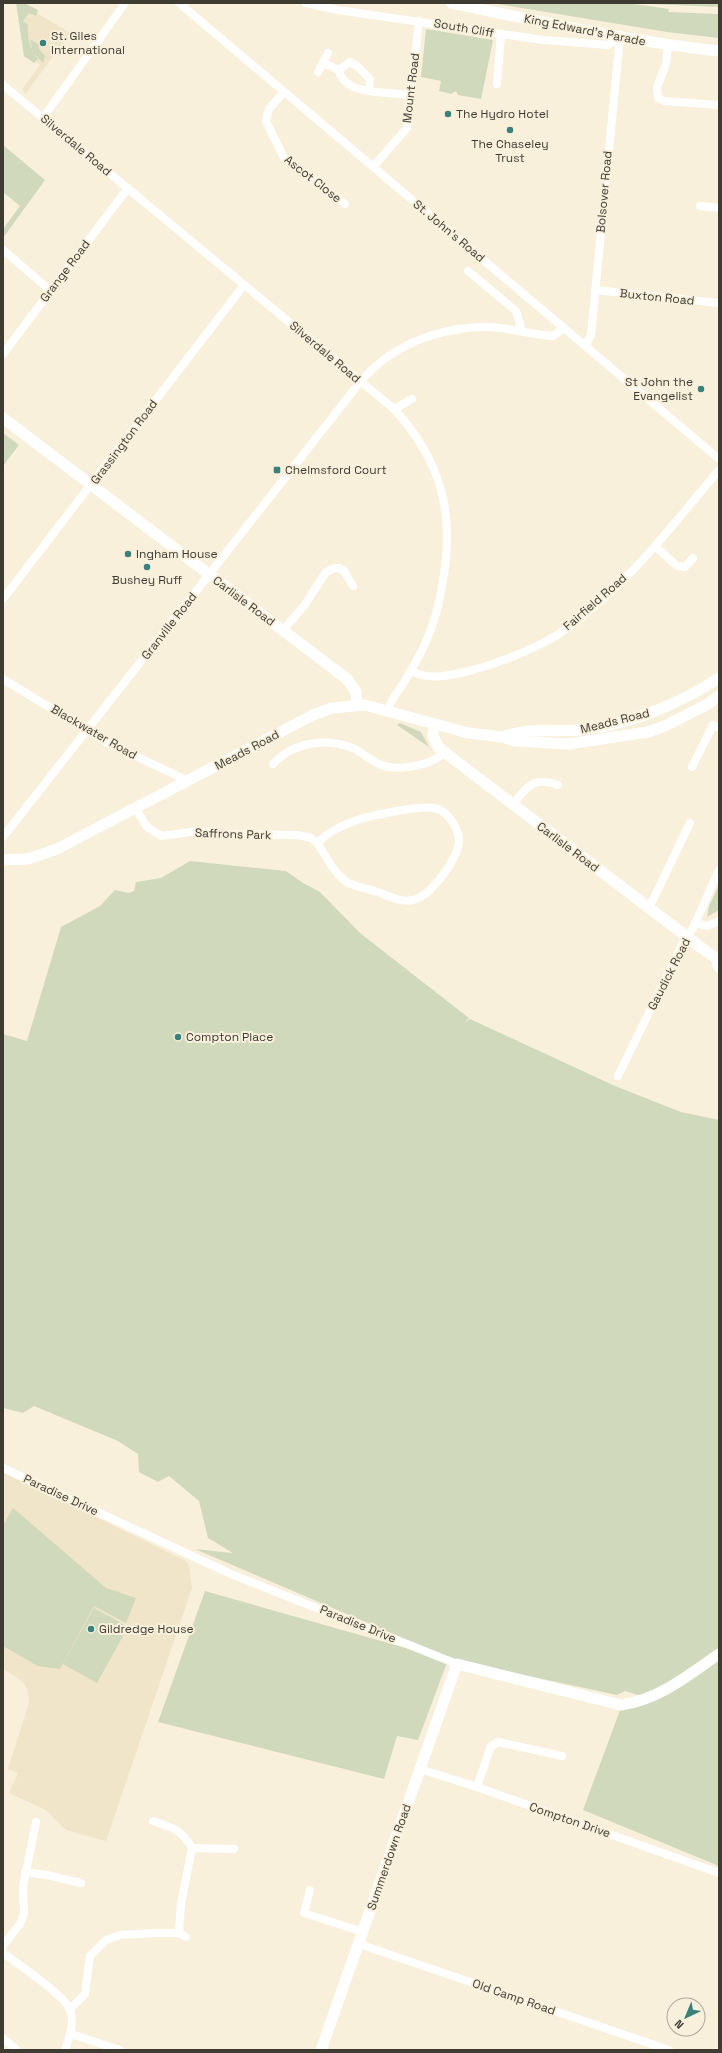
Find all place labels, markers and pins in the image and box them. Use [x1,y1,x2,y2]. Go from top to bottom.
place label: St. Giles International [51,28,125,58]
marker: St. Giles International [38,38,48,48]
place label: The Hydro Hotel [456,106,549,122]
marker: The Hydro Hotel [443,109,453,119]
marker: The Chaseley Trust [505,125,515,135]
place label: The Chaseley Trust [471,136,549,166]
place label: St John the Evangelist [625,374,693,404]
marker: St John the Evangelist [696,384,706,394]
place label: Chelmsford Court [285,462,387,478]
marker: Chelmsford Court [272,465,282,475]
place label: Ingham House [136,546,218,562]
marker: Ingham House [123,549,133,559]
marker: Bushey Ruff [142,562,152,572]
place label: Bushey Ruff [112,572,182,588]
place label: Compton Place [186,1029,273,1045]
marker: Compton Place [173,1032,183,1042]
place label: Gildredge House [99,1621,194,1637]
marker: Gildredge House [86,1624,96,1634]

